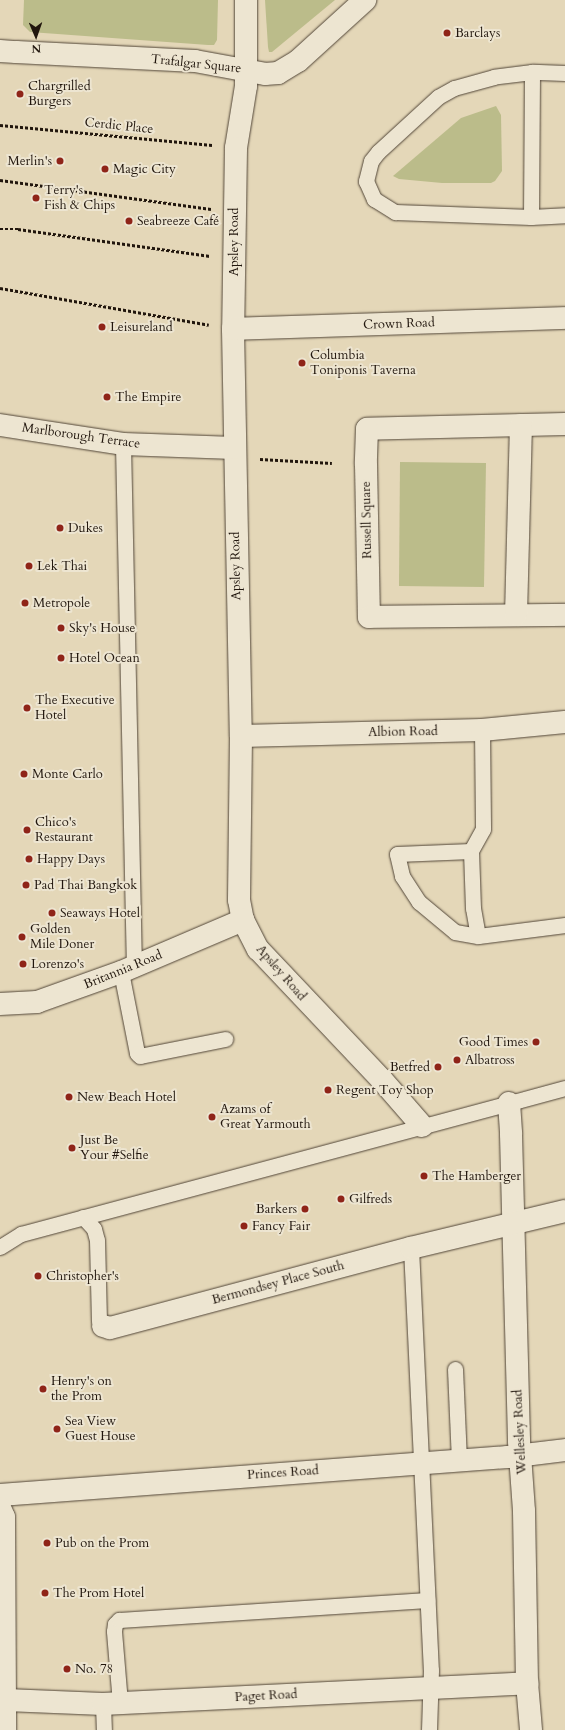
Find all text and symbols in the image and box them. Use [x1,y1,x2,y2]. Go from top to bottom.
north arrow [16,16,56,56]
place label: Barclays [455,25,500,41]
marker: Barclays [442,28,452,38]
text: N [31,41,41,56]
street label: Trafalgar Square [150,51,242,77]
place label: Chargrilled Burgers [28,79,91,110]
marker: Chargrilled Burgers [15,89,25,99]
street label: Cerdic Place [84,115,154,137]
place label: Merlin's [7,153,52,169]
marker: Merlin's [55,156,65,166]
place label: Magic City [113,161,176,177]
marker: Magic City [100,164,110,174]
place label: Terry's Fish & Chips [44,183,115,214]
marker: Terry's Fish & Chips [31,193,41,203]
street label: Apsley Road [226,208,242,276]
place label: Seabreeze Café [137,213,219,229]
marker: Seabreeze Café [124,216,134,226]
street label: Crown Road [363,315,435,333]
place label: Leisureland [110,319,173,335]
marker: Leisureland [97,322,107,332]
place label: Columbia Toniponis Taverna [310,348,416,379]
marker: Columbia Toniponis Taverna [297,358,307,368]
place label: The Empire [115,389,181,405]
marker: The Empire [102,392,112,402]
street label: Marlborough Terrace [21,420,141,452]
street label: Russell Square [359,481,375,559]
place label: Dukes [68,520,103,536]
marker: Dukes [55,523,65,533]
street label: Apsley Road [228,532,244,600]
place label: Lek Thai [37,558,87,574]
marker: Lek Thai [24,561,34,571]
place label: Metropole [33,595,90,611]
marker: Metropole [20,598,30,608]
place label: Sky's House [69,620,135,636]
marker: Sky's House [56,623,66,633]
place label: Hotel Ocean [69,650,140,666]
marker: Hotel Ocean [56,653,66,663]
place label: The Executive Hotel [35,693,115,724]
marker: The Executive Hotel [22,703,32,713]
street label: Albion Road [368,724,438,740]
place label: Monte Carlo [32,766,103,782]
marker: Monte Carlo [19,769,29,779]
place label: Chico's Restaurant [35,815,93,846]
marker: Chico's Restaurant [22,825,32,835]
place label: Happy Days [37,851,105,867]
marker: Happy Days [24,854,34,864]
place label: Pad Thai Bangkok [34,877,137,893]
marker: Pad Thai Bangkok [21,880,31,890]
place label: Seaways Hotel [60,905,140,921]
marker: Seaways Hotel [47,908,57,918]
place label: Golden Mile Doner [30,922,94,953]
marker: Golden Mile Doner [17,932,27,942]
street label: Apsley Road [253,942,309,1004]
street label: Britannia Road [82,947,164,993]
place label: Lorenzo's [31,956,84,972]
marker: Lorenzo's [18,959,28,969]
place label: Good Times [459,1034,528,1050]
marker: Good Times [531,1037,541,1047]
place label: Albatross [465,1052,515,1068]
marker: Albatross [452,1055,462,1065]
place label: Betfred [390,1059,430,1075]
marker: Betfred [433,1062,443,1072]
place label: Regent Toy Shop [336,1082,434,1098]
marker: Regent Toy Shop [323,1085,333,1095]
place label: New Beach Hotel [77,1089,176,1105]
marker: New Beach Hotel [64,1092,74,1102]
place label: Azams of Great Yarmouth [220,1102,311,1133]
marker: Azams of Great Yarmouth [207,1112,217,1122]
place label: Just Be Your #Selfie [80,1133,149,1164]
marker: Just Be Your #Selfie [67,1143,77,1153]
place label: The Hamberger [432,1168,521,1184]
marker: The Hamberger [419,1171,429,1181]
place label: Gilfreds [349,1191,392,1207]
marker: Gilfreds [336,1194,346,1204]
place label: Barkers [256,1201,297,1217]
marker: Barkers [300,1204,310,1214]
place label: Fancy Fair [252,1218,310,1234]
marker: Fancy Fair [239,1221,249,1231]
street label: Bermondsey Place South [210,1258,346,1308]
place label: Christopher's [46,1268,119,1284]
marker: Christopher's [33,1271,43,1281]
place label: Henry's on the Prom [51,1374,112,1405]
marker: Henry's on the Prom [38,1384,48,1394]
street label: Wellesley Road [510,1389,530,1475]
place label: Sea View Guest House [65,1414,136,1445]
marker: Sea View Guest House [52,1424,62,1434]
street label: Princes Road [247,1463,319,1483]
place label: Pub on the Prom [55,1535,149,1551]
marker: Pub on the Prom [42,1538,52,1548]
place label: The Prom Hotel [53,1585,144,1601]
marker: The Prom Hotel [40,1588,50,1598]
place label: No. 78 [75,1661,113,1677]
marker: No. 78 [62,1664,72,1674]
street label: Paget Road [234,1687,298,1705]

